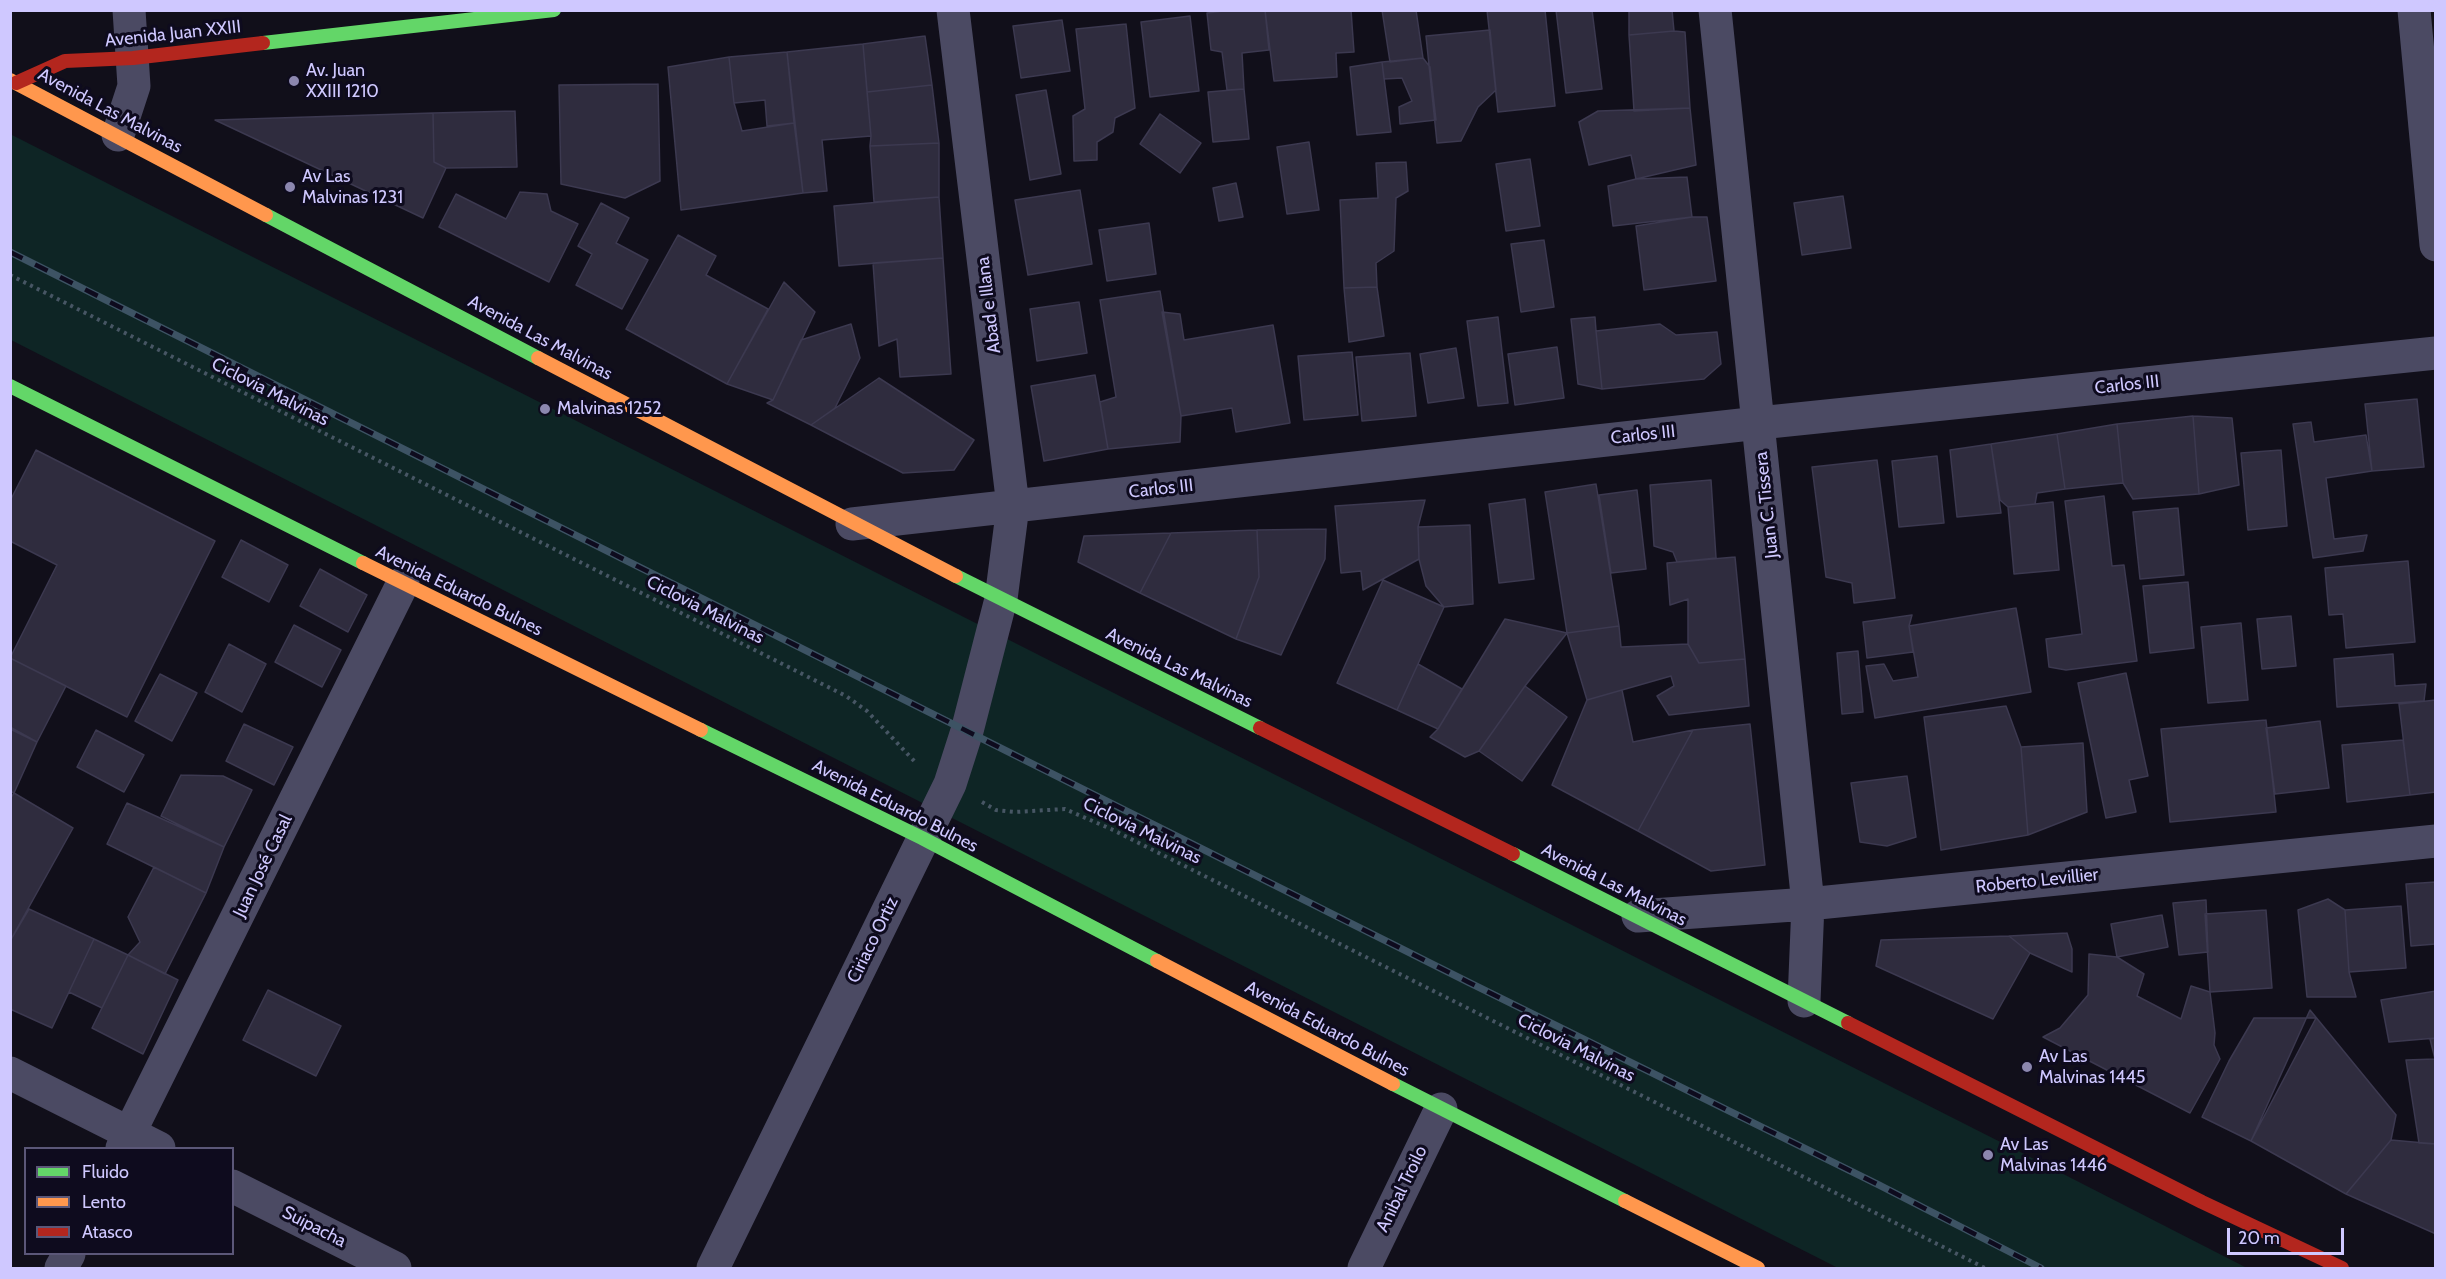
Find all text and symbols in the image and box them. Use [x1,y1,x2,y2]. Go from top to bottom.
street label: Avenida Juan XXIII [104,16,242,52]
place label: Av. Juan XXIII 1210 [306,60,379,103]
street label: Avenida Las Malvinas [34,64,186,158]
marker: Av. Juan XXIII 1210 [287,74,301,88]
place label: Av Las Malvinas 1231 [302,166,403,208]
marker: Av Las Malvinas 1231 [283,180,297,194]
street label: Abad e Illana [972,255,1006,355]
street label: Avenida Las Malvinas [464,291,616,385]
street label: Ciclovia Malvinas [208,353,332,431]
street label: Carlos III [2094,371,2160,399]
place label: Malvinas 1252 [557,398,662,420]
marker: Malvinas 1252 [538,402,552,416]
street label: Carlos III [1610,421,1676,449]
street label: Juan C. Tissera [1751,451,1783,559]
street label: Carlos III [1128,475,1194,503]
street label: Avenida Eduardo Bulnes [372,541,546,641]
street label: Ciclovia Malvinas [643,571,767,649]
street label: Avenida Las Malvinas [1102,623,1256,713]
street label: Avenida Eduardo Bulnes [809,755,981,857]
street label: Ciclovia Malvinas [1079,793,1205,869]
street label: Juan José Casal [229,811,297,921]
street label: Avenida Las Malvinas [1538,839,1690,931]
street label: Roberto Levillier [1975,864,2099,898]
street label: Ciriaco Ortiz [843,893,903,987]
street label: Avenida Eduardo Bulnes [1241,976,1413,1082]
street label: Ciclovia Malvinas [1514,1009,1638,1087]
place label: Av Las Malvinas 1445 [2039,1046,2146,1088]
marker: Av Las Malvinas 1445 [2020,1060,2034,1074]
place label: Av Las Malvinas 1446 [2000,1134,2107,1176]
street label: Anibal Troilo [1372,1142,1432,1236]
legend [24,1147,234,1255]
marker: Av Las Malvinas 1446 [1981,1148,1995,1162]
text: Fluido [82,1161,129,1183]
text: Lento [82,1191,126,1213]
street label: Suipacha [278,1202,350,1252]
scale bar [2230,1216,2347,1254]
text: Atasco [82,1221,133,1243]
text: 20 m [2238,1227,2280,1249]

